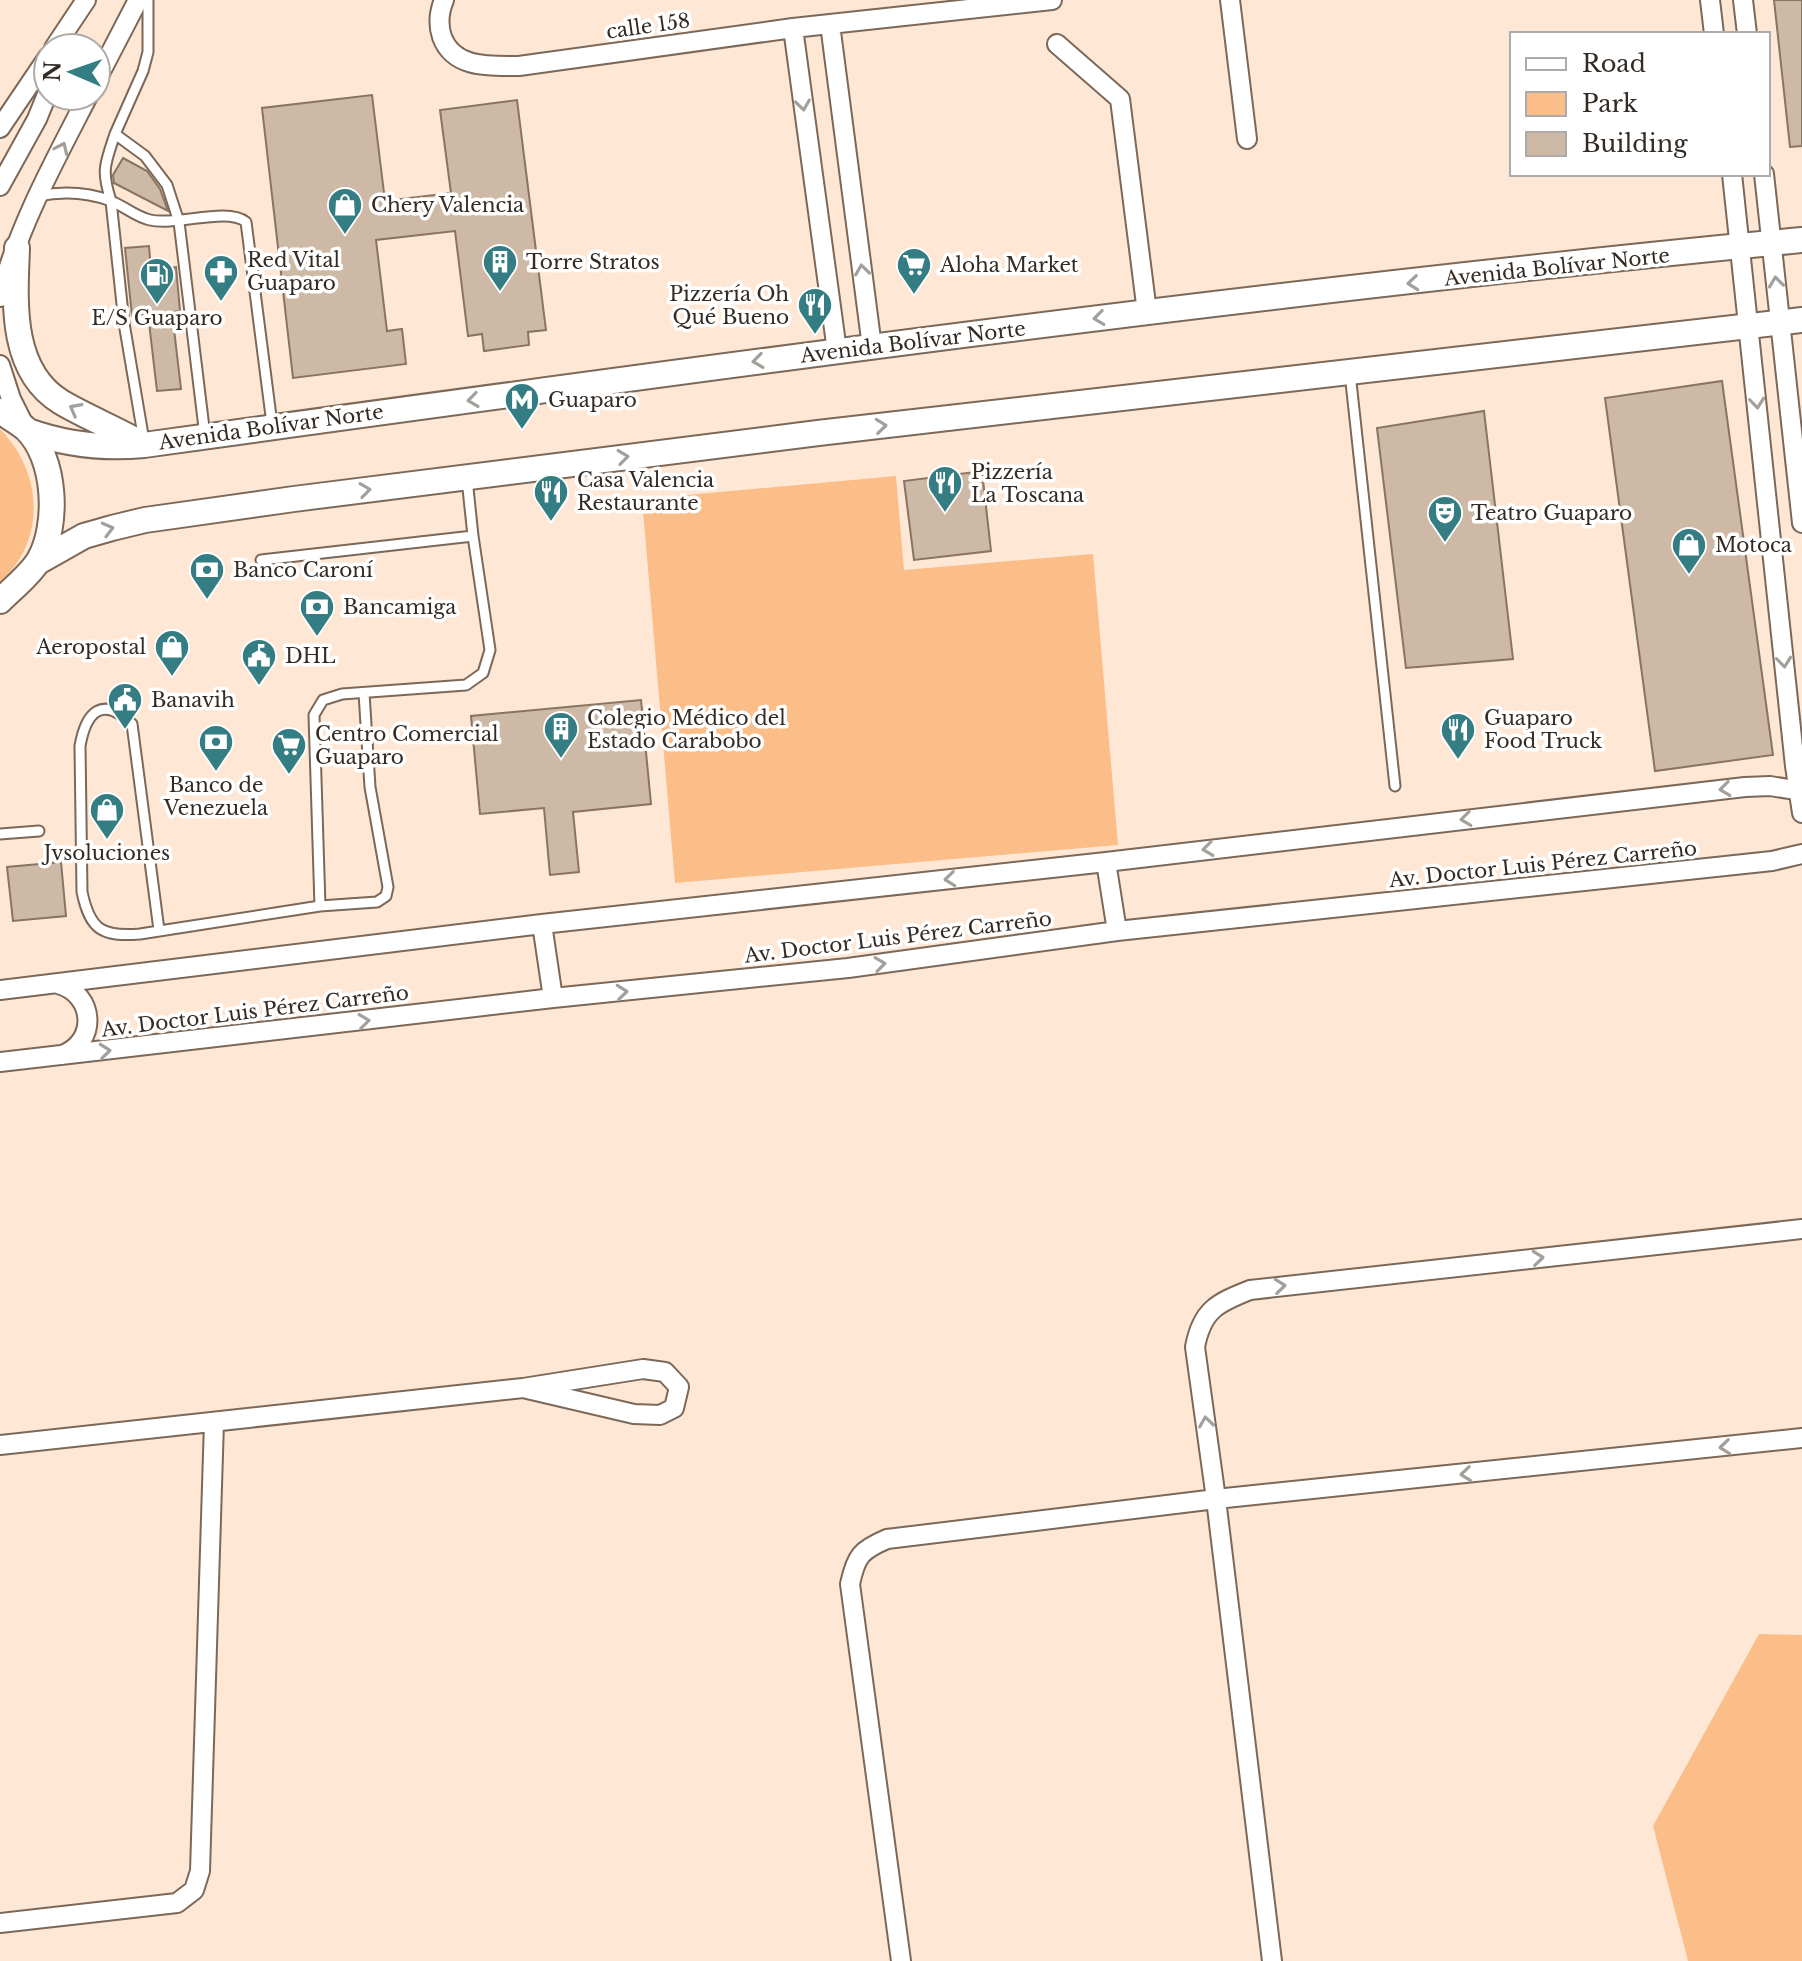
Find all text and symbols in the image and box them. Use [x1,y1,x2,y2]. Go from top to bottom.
street label: calle 158 [605,8,691,44]
north arrow [32,32,112,112]
legend [1510,32,1770,176]
text: Road [1582,49,1646,78]
text: N [39,60,66,82]
text: Park [1582,89,1638,118]
one-way arrow [794,98,811,112]
text: Building [1582,129,1688,158]
one-way arrow [52,142,68,156]
shop icon: Chery Valencia [326,186,364,236]
place label: Chery Valencia [371,193,525,217]
building icon: Torre Stratos [481,243,519,293]
street label: Avenida Bolívar Norte [1442,243,1671,291]
supermarket icon: Aloha Market [895,246,933,296]
place label: Red Vital Guaparo [247,248,340,295]
place label: Torre Stratos [526,250,660,274]
pharmacy icon: Red Vital Guaparo [202,253,240,303]
place label: Aloha Market [939,253,1079,277]
fuel station icon: E/S Guaparo [138,256,176,306]
one-way arrow [854,263,871,277]
one-way arrow [1406,274,1419,291]
one-way arrow [1768,275,1785,288]
place label: Pizzería Oh Qué Bueno [669,282,789,329]
restaurant icon: Pizzería Oh Qué Bueno [796,286,834,336]
place label: E/S Guaparo [91,306,223,330]
one-way arrow [1092,309,1106,326]
street label: Avenida Bolívar Norte [798,316,1027,368]
one-way arrow [751,352,765,369]
metro station icon: Guaparo [503,381,541,431]
place label: Guaparo [548,388,637,412]
one-way arrow [466,391,480,408]
one-way arrow [1749,397,1766,410]
street label: Avenida Bolívar Norte [156,399,385,455]
one-way arrow [69,403,83,419]
one-way arrow [875,418,888,435]
one-way arrow [616,449,630,466]
place label: Pizzería La Toscana [971,460,1085,507]
restaurant icon: Pizzería La Toscana [926,464,964,514]
place label: Casa Valencia Restaurante [577,468,715,515]
restaurant icon: Casa Valencia Restaurante [532,473,570,523]
one-way arrow [358,482,372,499]
theatre icon: Teatro Guaparo [1426,494,1464,544]
place label: Teatro Guaparo [1471,501,1632,525]
one-way arrow [101,522,115,539]
shop icon: Motoca [1670,526,1708,576]
place label: Motoca [1715,533,1793,557]
bank icon: Banco Caroní [188,551,226,601]
place label: Banco Caroní [233,558,373,582]
bank icon: Bancamiga [298,588,336,638]
place label: Bancamiga [343,595,457,619]
shop icon: Aeropostal [153,628,191,678]
place label: Aeropostal [35,635,146,659]
public building icon: DHL [240,637,278,687]
place label: DHL [285,644,336,668]
one-way arrow [1775,656,1792,669]
public building icon: Banavih [106,681,144,731]
place label: Banavih [151,688,235,712]
place label: Colegio Médico del Estado Carabobo [587,706,786,753]
place label: Guaparo Food Truck [1484,706,1603,753]
building icon: Colegio Médico del Estado Carabobo [542,710,580,760]
restaurant icon: Guaparo Food Truck [1439,711,1477,761]
place label: Centro Comercial Guaparo [315,722,498,769]
bank icon: Banco de Venezuela [197,723,235,773]
supermarket icon: Centro Comercial Guaparo [270,726,308,776]
place label: Banco de Venezuela [163,773,269,820]
one-way arrow [1718,780,1731,797]
shop icon: Jvsoluciones [88,791,126,841]
one-way arrow [1459,810,1472,827]
street label: Av. Doctor Luis Pérez Carreño [1387,836,1698,892]
one-way arrow [1201,840,1215,857]
place label: Jvsoluciones [41,841,170,865]
one-way arrow [943,871,956,888]
street label: Av. Doctor Luis Pérez Carreño [742,906,1053,968]
one-way arrow [874,956,887,973]
street label: Av. Doctor Luis Pérez Carreño [99,980,410,1042]
one-way arrow [616,983,629,1000]
one-way arrow [357,1013,371,1030]
one-way arrow [99,1043,112,1060]
one-way arrow [1532,1249,1545,1266]
one-way arrow [1274,1278,1287,1295]
one-way arrow [1198,1415,1215,1429]
one-way arrow [1718,1438,1731,1455]
one-way arrow [1459,1465,1472,1482]

